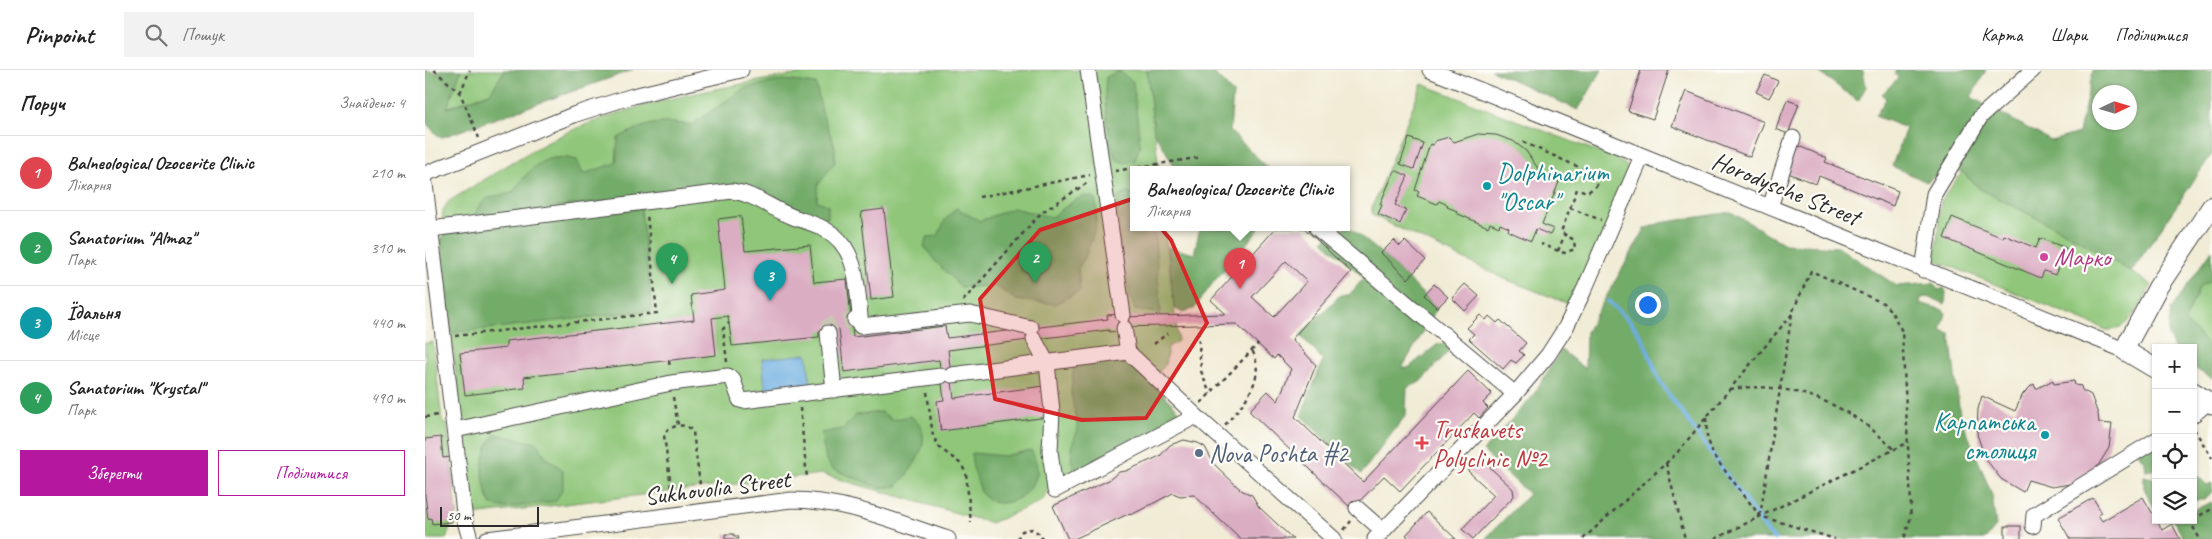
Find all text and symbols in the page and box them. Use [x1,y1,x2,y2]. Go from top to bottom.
search box [124,12,474,57]
text: Pinpoint [25,20,94,50]
icon: search [142,21,170,49]
text: Пошук [182,23,224,47]
text: Карта [1981,24,2022,46]
text: Шари [2050,24,2087,46]
text: Поділитися [2115,24,2187,46]
north arrow [2092,85,2137,130]
text: Поруч [20,90,65,116]
text: Знайдено: 4 [339,93,405,113]
street label: Horodysche Street [1707,145,1868,234]
text: Balneological Ozocerite Clinic [67,151,254,175]
place label: Dolphinarium "Oscar" [1497,157,1610,218]
text: 1 [32,163,40,183]
text: 210 m [371,163,405,183]
popup [1130,166,1350,231]
text: Лікарня [67,175,110,195]
text: Balneological Ozocerite Clinic [1147,177,1333,201]
marker: Dolphinarium "Oscar" [1481,180,1493,192]
text: Лікарня [1147,201,1190,221]
text: Sanatorium "Almaz" [67,226,196,250]
text: 2 [32,238,40,258]
text: 310 m [371,238,405,258]
pin: 2 [1019,242,1051,283]
place label: Марко [2054,242,2114,274]
pin: 4 [656,243,688,284]
pin: 1 [1224,248,1256,289]
text: Парк [67,250,96,270]
marker: Марко [2038,251,2050,263]
pin: 3 [754,260,786,301]
your location [1635,292,1661,318]
text: Їдальня [67,301,120,325]
text: 3 [32,313,40,333]
text: 440 m [371,313,405,333]
text: Місце [67,325,99,345]
map controls [2152,344,2197,524]
button: + [2152,344,2197,389]
text: Sanatorium "Krystal" [67,376,204,400]
text: 4 [32,388,40,408]
text: 490 m [371,388,405,408]
button: − [2152,389,2197,434]
text: Парк [67,400,96,420]
place label: Карпатська столиця [1934,406,2038,467]
place label: Truskavets Polyclinic №2 [1433,414,1549,475]
marker: Карпатська столиця [2039,429,2051,441]
button: locate [2152,434,2197,479]
marker: Truskavets Polyclinic №2 [1415,436,1429,450]
place label: Nova Poshta #2 [1209,438,1350,470]
marker: Nova Poshta #2 [1193,447,1205,459]
button: Зберегти [20,450,208,496]
button: Поділитися [218,450,405,496]
street label: Sukhovolia Street [642,463,794,513]
button: layers [2152,479,2197,524]
scale bar [440,504,539,527]
text: 50 m [447,507,471,524]

